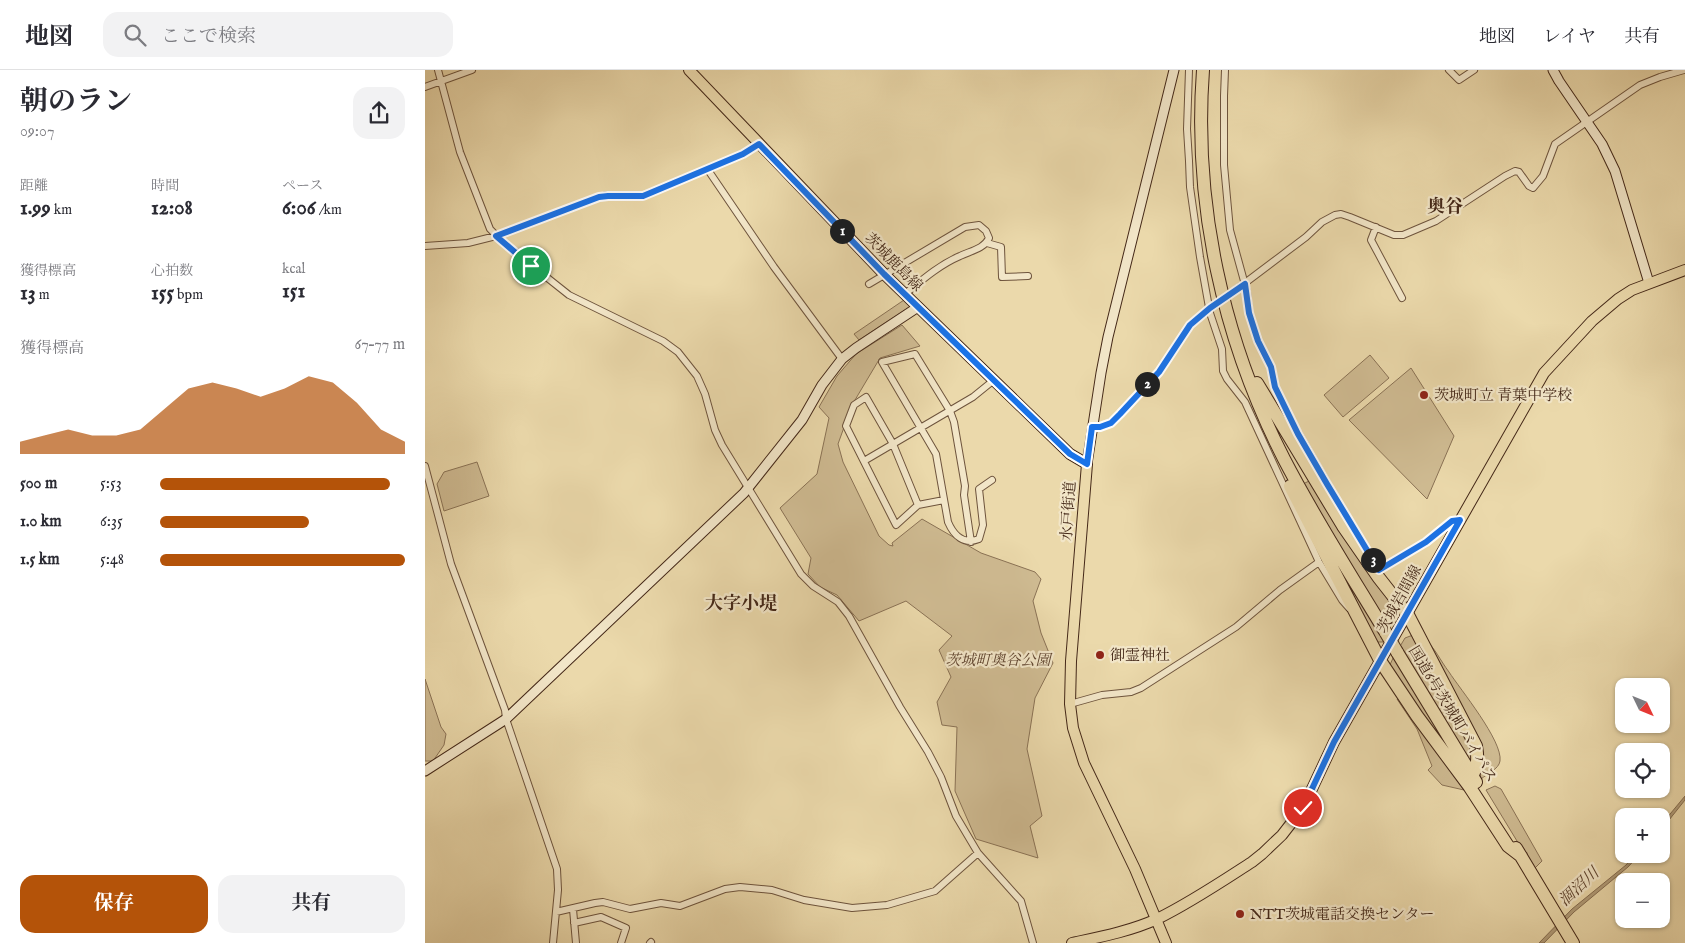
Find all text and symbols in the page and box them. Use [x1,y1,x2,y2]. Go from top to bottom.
search box [103,12,453,57]
icon: search [121,21,149,49]
text: 地図 [25,22,73,53]
text: ここで検索 [161,25,256,49]
text: 地図 [1479,26,1515,49]
text: レイヤ [1543,26,1596,49]
text: 共有 [1624,26,1660,49]
text: 朝のラン [20,85,132,120]
button: share [353,87,405,139]
text: 09:07 [20,122,54,142]
text: 距離 [20,177,48,195]
text: 時間 [151,177,179,195]
text: ペース [282,177,323,195]
text: 1.99 [20,195,51,222]
text: 12:08 [151,195,193,222]
text: 6:06 [282,195,316,222]
district label: 奥谷 [1427,196,1463,219]
text: km [51,201,72,219]
text: /km [316,201,342,219]
pin: 1 [829,218,855,244]
text: 1 [840,222,845,240]
street label: 茨城鹿島線 [860,229,927,296]
pin [510,245,552,287]
icon: arrive [517,252,545,280]
text: kcal [282,260,305,278]
text: 獲得標高 [20,262,76,280]
text: 心拍数 [151,262,193,280]
text: 151 [282,278,305,305]
text: 13 [20,280,36,307]
text: 155 [151,280,174,307]
text: m [36,286,50,304]
text: bpm [174,286,203,304]
text: 67–77 m [355,335,405,355]
text: 獲得標高 [20,339,84,359]
pin: 2 [1135,372,1159,396]
text: 2 [1144,375,1151,393]
place label: 茨城町立 青葉中学校 [1434,386,1572,405]
marker: 茨城町立 青葉中学校 [1418,389,1430,401]
text: 500 m [20,474,57,494]
text: 5:53 [100,474,122,494]
street label: 水戸街道 [1057,480,1080,542]
text: 1.0 km [20,512,62,532]
text: 6:35 [100,512,123,532]
pin: 3 [1361,548,1385,572]
text: 1.5 km [20,550,60,570]
text: 5:48 [100,550,124,570]
text: 3 [1371,551,1376,569]
street label: 茨城岩間線 [1373,562,1426,637]
district label: 大字小堤 [705,593,777,616]
street label: 国道6号茨城町バイパス [1404,642,1501,786]
place label: 御霊神社 [1110,646,1170,665]
marker: 御霊神社 [1094,649,1106,661]
park label: 茨城町奥谷公園 [945,651,1053,670]
north arrow [1615,678,1670,732]
map controls [1615,678,1670,928]
button: locate [1615,743,1670,798]
pin [1282,787,1324,829]
icon: check [1289,794,1317,822]
button: + [1615,808,1670,863]
water label: 涸沼川 [1555,862,1605,911]
button: − [1615,873,1670,928]
button: 保存 [20,875,208,933]
button: 共有 [218,875,405,933]
place label: NTT茨城電話交換センター [1250,905,1434,924]
marker: NTT茨城電話交換センター [1234,908,1246,920]

